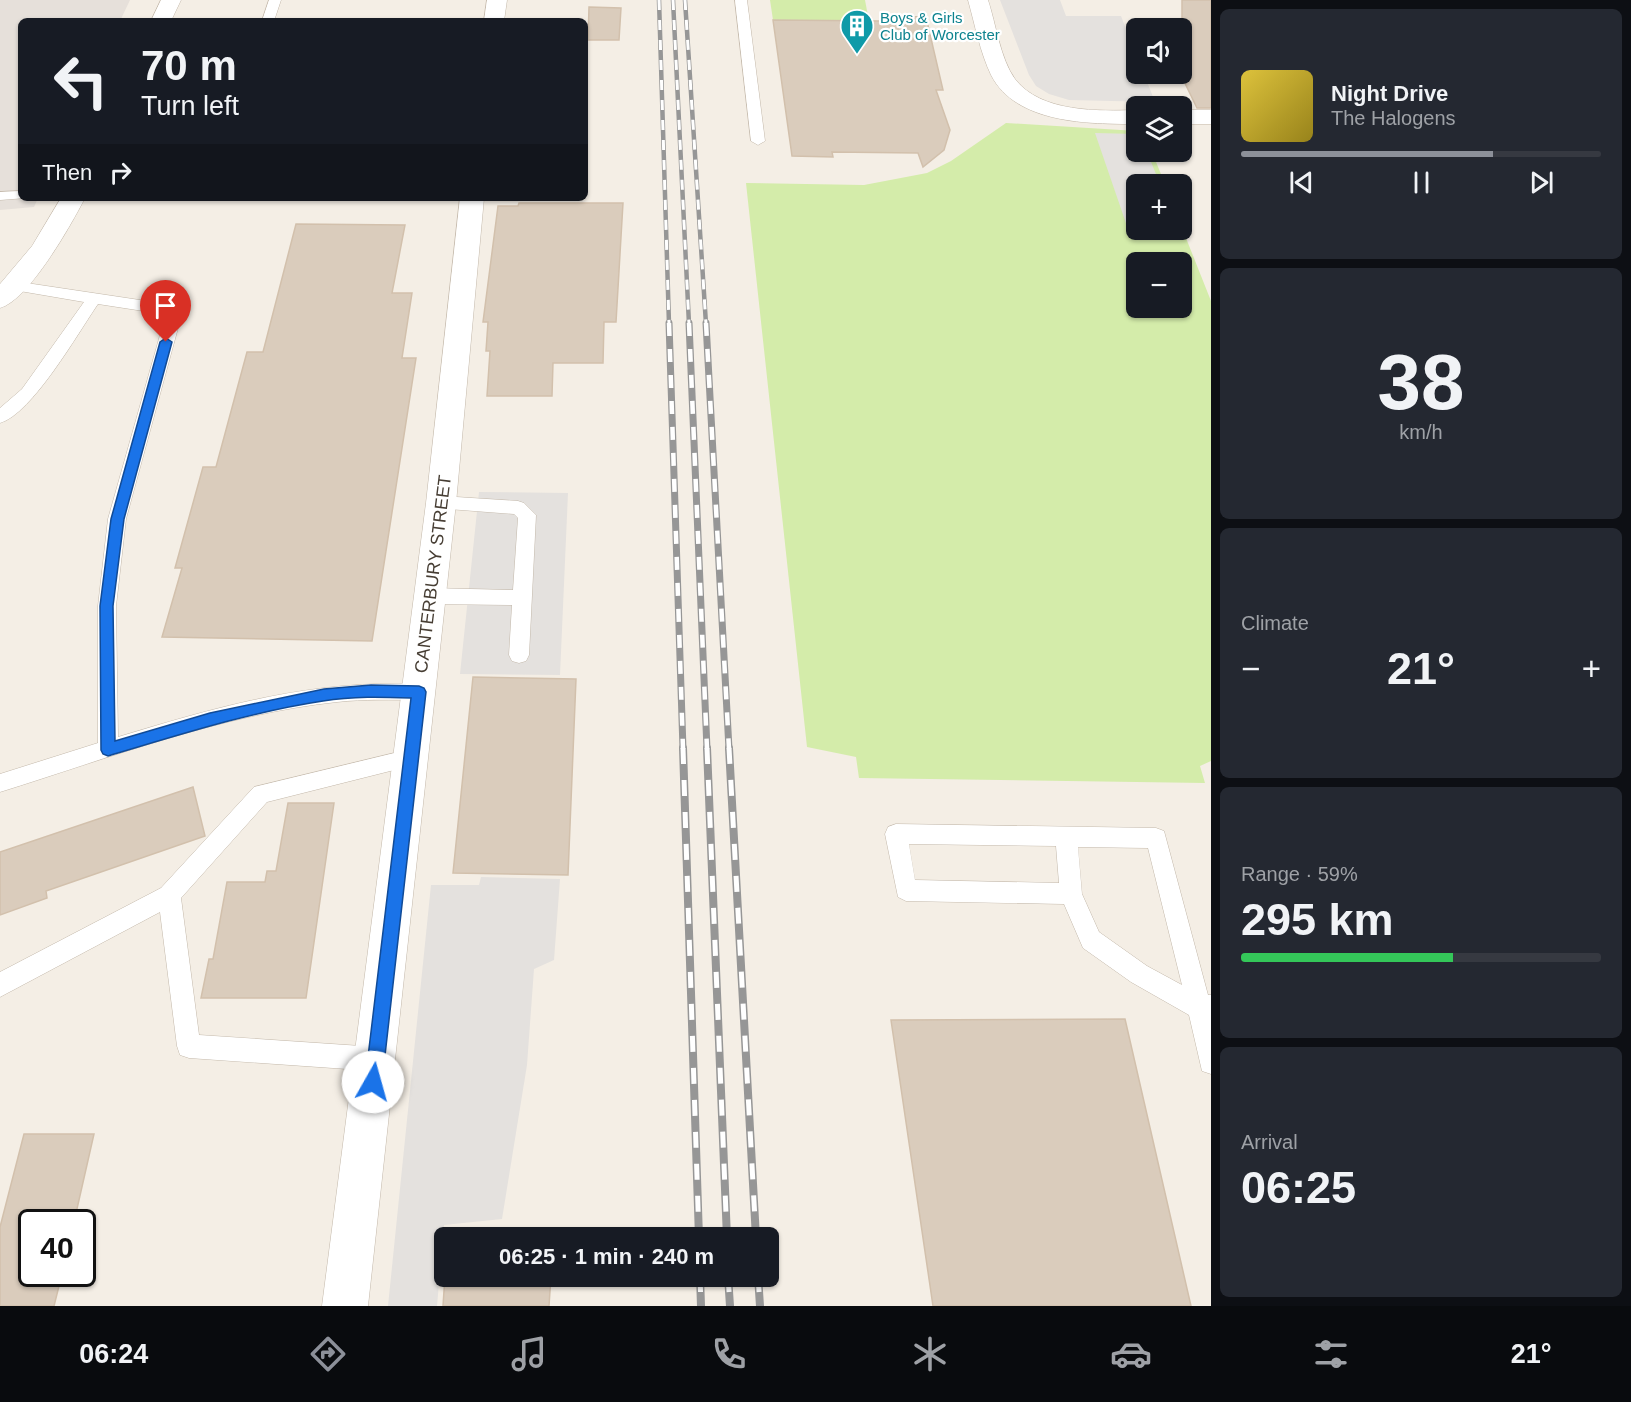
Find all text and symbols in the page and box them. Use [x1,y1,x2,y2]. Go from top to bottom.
building icon: Boys & Girls Club of Worcester [839,8,875,55]
place label: Boys & Girls Club of Worcester [880,9,1000,43]
map controls [1126,18,1192,318]
button: sound [1126,18,1192,84]
icon: left [42,42,120,120]
text: 70 m [141,42,237,89]
text: Night Drive [1331,81,1448,106]
text: Turn left [141,91,239,121]
button: layers [1126,96,1192,162]
text: The Halogens [1331,107,1456,129]
icon: right [104,156,137,189]
text: Then [42,160,92,185]
icon: previous [1285,166,1318,199]
icon: pause [1405,166,1438,199]
icon: next [1525,166,1558,199]
button: + [1126,174,1192,240]
button: − [1126,252,1192,318]
pin [140,280,191,342]
icon: arrive [149,289,182,322]
text: 38 [1378,338,1464,426]
text: km/h [1399,421,1443,443]
street label: CANTERBURY STREET [411,474,455,674]
text: Climate [1241,612,1309,634]
text: 21° [1387,643,1455,694]
text: − [1241,650,1260,687]
text: + [1582,650,1601,687]
text: Range · 59% [1241,863,1358,885]
text: 295 km [1241,894,1394,945]
position arrow [341,1050,405,1114]
text: Arrival [1241,1131,1298,1153]
text: 06:25 [1241,1162,1356,1213]
speed limit sign: 40 [18,1209,96,1287]
text: 06:25 · 1 min · 240 m [499,1244,714,1269]
icon: directions [307,1333,349,1375]
icon: music [508,1333,550,1375]
icon: phone [708,1333,750,1375]
icon: climate [909,1333,951,1375]
icon: car [1110,1333,1152,1375]
icon: filters [1310,1333,1352,1375]
text: 06:24 [79,1339,148,1369]
text: 21° [1511,1339,1552,1369]

